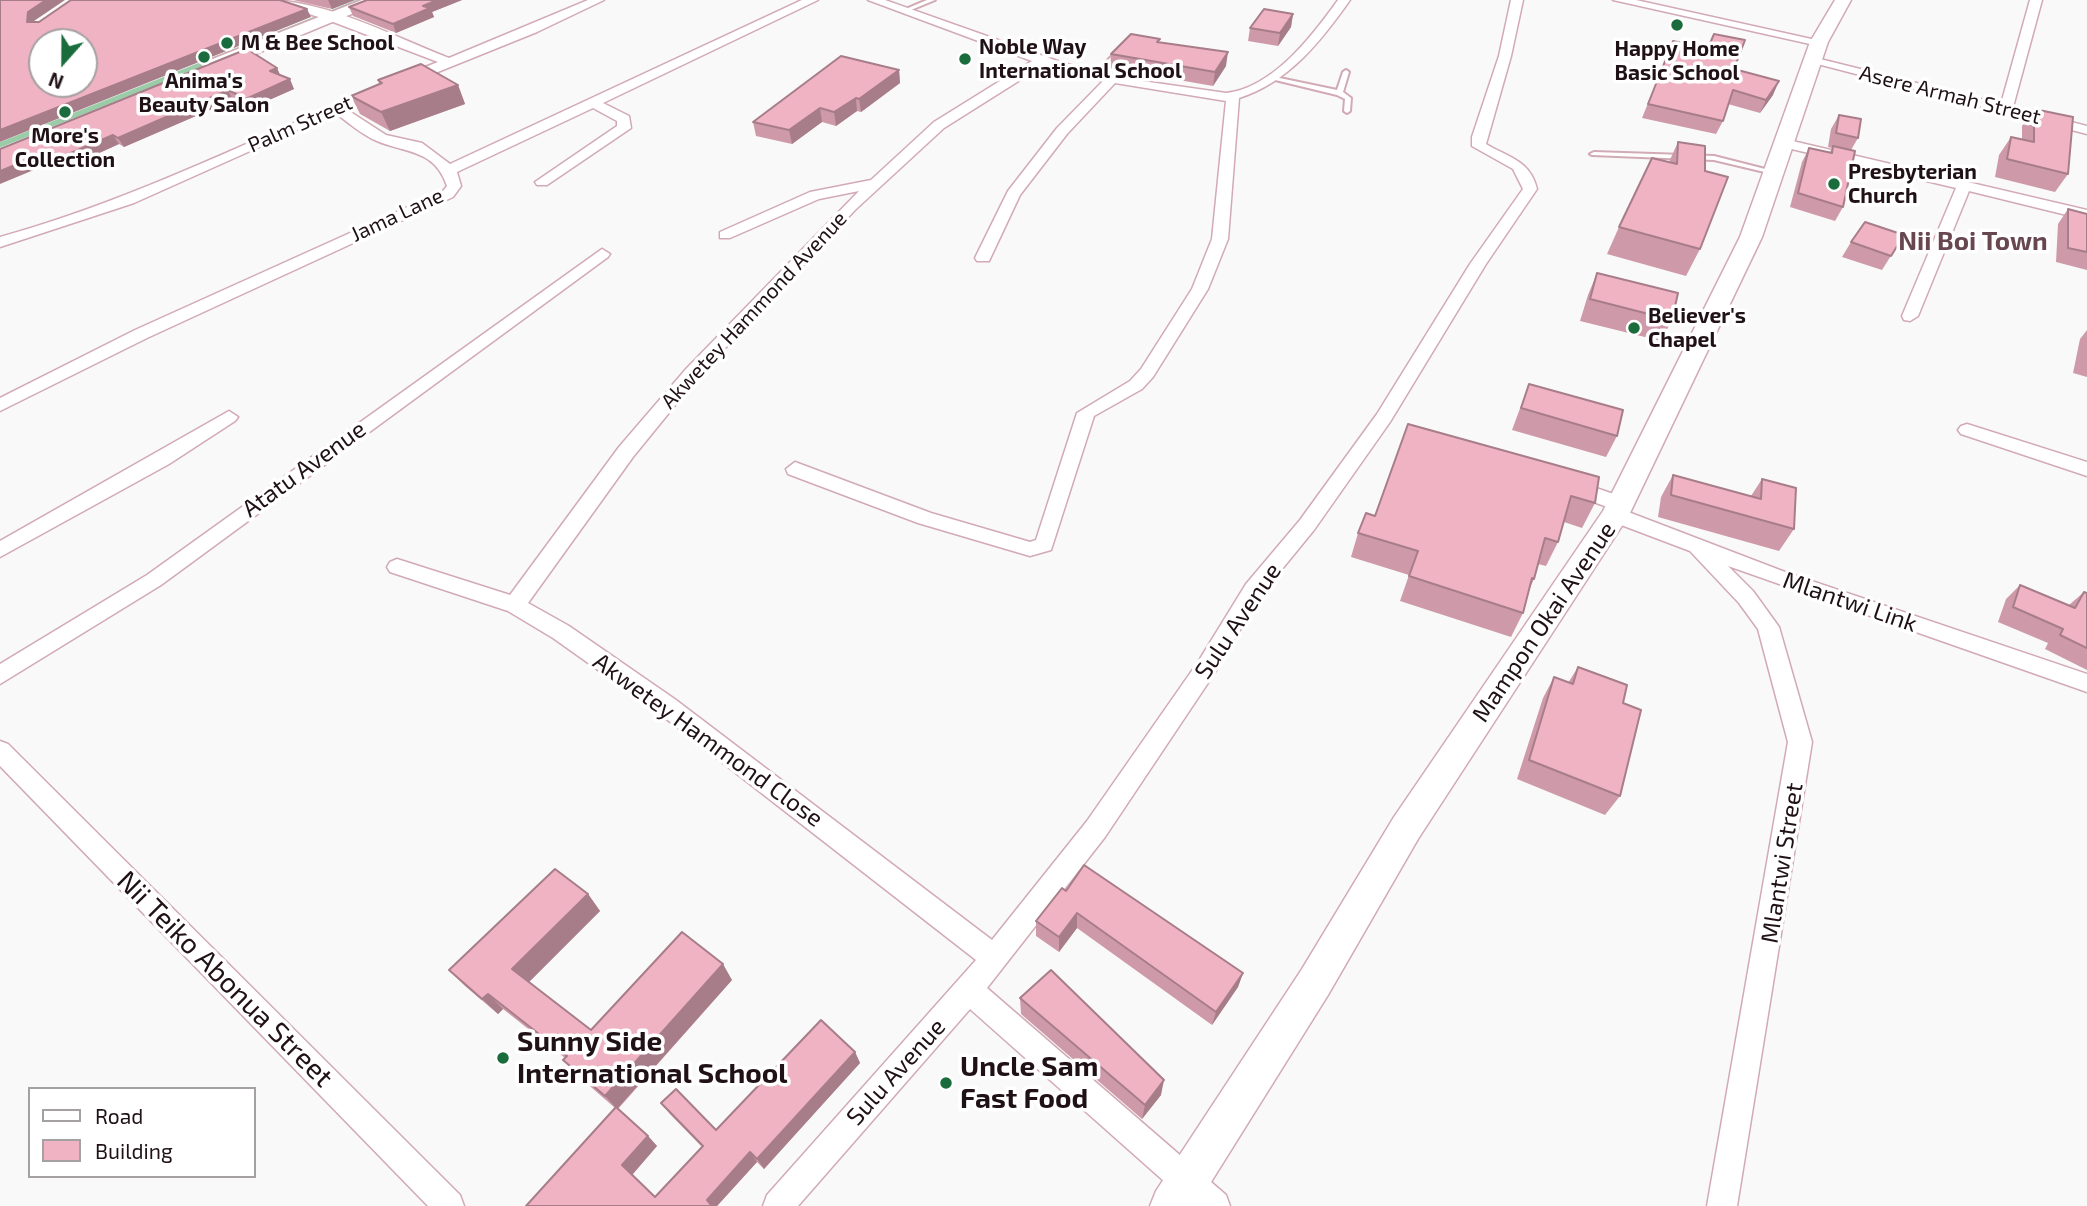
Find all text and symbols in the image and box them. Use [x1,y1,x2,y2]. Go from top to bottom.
marker: Happy Home Basic School [1669,17,1685,33]
north arrow [28,28,98,98]
place label: M & Bee School [241,30,394,56]
place label: Noble Way International School [979,34,1182,84]
marker: M & Bee School [219,35,235,51]
place label: Happy Home Basic School [1614,36,1740,86]
marker: Anima's Beauty Salon [196,49,212,65]
marker: Noble Way International School [957,51,973,67]
street label: Asere Armah Street [1857,60,2043,130]
text: N [45,68,67,94]
place label: Anima's Beauty Salon [139,68,269,118]
street label: Palm Street [244,90,356,158]
marker: More's Collection [57,104,73,120]
place label: More's Collection [15,123,115,173]
place label: Presbyterian Church [1848,159,1977,209]
marker: Presbyterian Church [1826,176,1842,192]
street label: Jama Lane [347,183,447,247]
street label: Akwetey Hammond Avenue [656,206,852,414]
district label: Nii Boi Town [1898,225,2048,257]
place label: Believer's Chapel [1648,303,1746,353]
marker: Believer's Chapel [1626,320,1642,336]
street label: Atatu Avenue [237,415,371,523]
street label: Mampon Okai Avenue [1466,516,1622,728]
street label: Sulu Avenue [1189,558,1287,684]
street label: Mlantwi Link [1779,566,1921,638]
street label: Akwetey Hammond Close [587,647,829,833]
street label: Mlantwi Street [1755,781,1809,945]
street label: Nii Teiko Abonua Street [110,864,340,1094]
street label: Sulu Avenue [841,1013,951,1131]
place label: Sunny Side International School [517,1025,787,1091]
marker: Sunny Side International School [495,1050,511,1066]
place label: Uncle Sam Fast Food [960,1050,1098,1116]
marker: Uncle Sam Fast Food [938,1075,954,1091]
legend [28,1087,256,1178]
text: Road [95,1103,143,1128]
text: Building [95,1138,173,1163]

